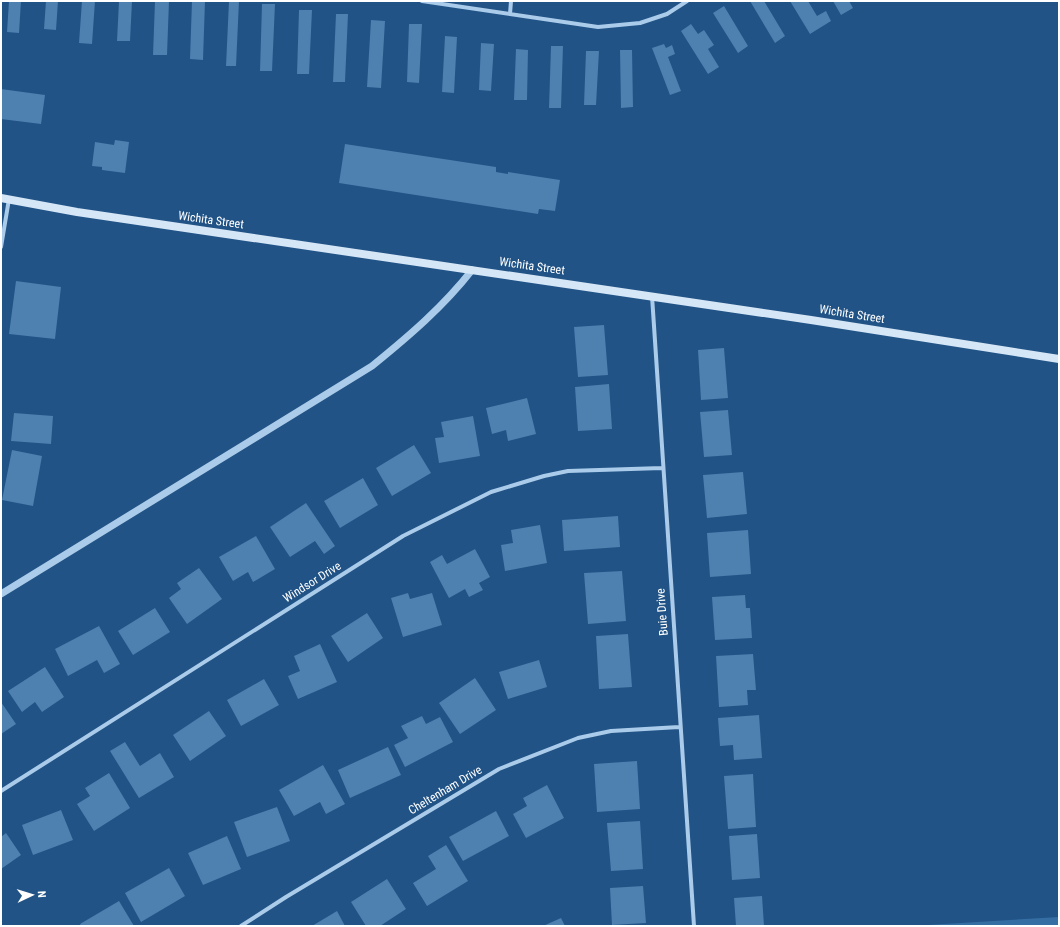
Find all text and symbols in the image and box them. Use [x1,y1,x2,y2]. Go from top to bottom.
street label: Wichita Street [177,208,245,232]
street label: Wichita Street [498,254,566,278]
street label: Wichita Street [818,302,886,326]
street label: Windsor Drive [281,559,344,605]
street label: Buie Drive [653,587,671,636]
street label: Cheltenham Drive [406,762,485,817]
north arrow [12,875,52,915]
text: N [35,891,48,898]

